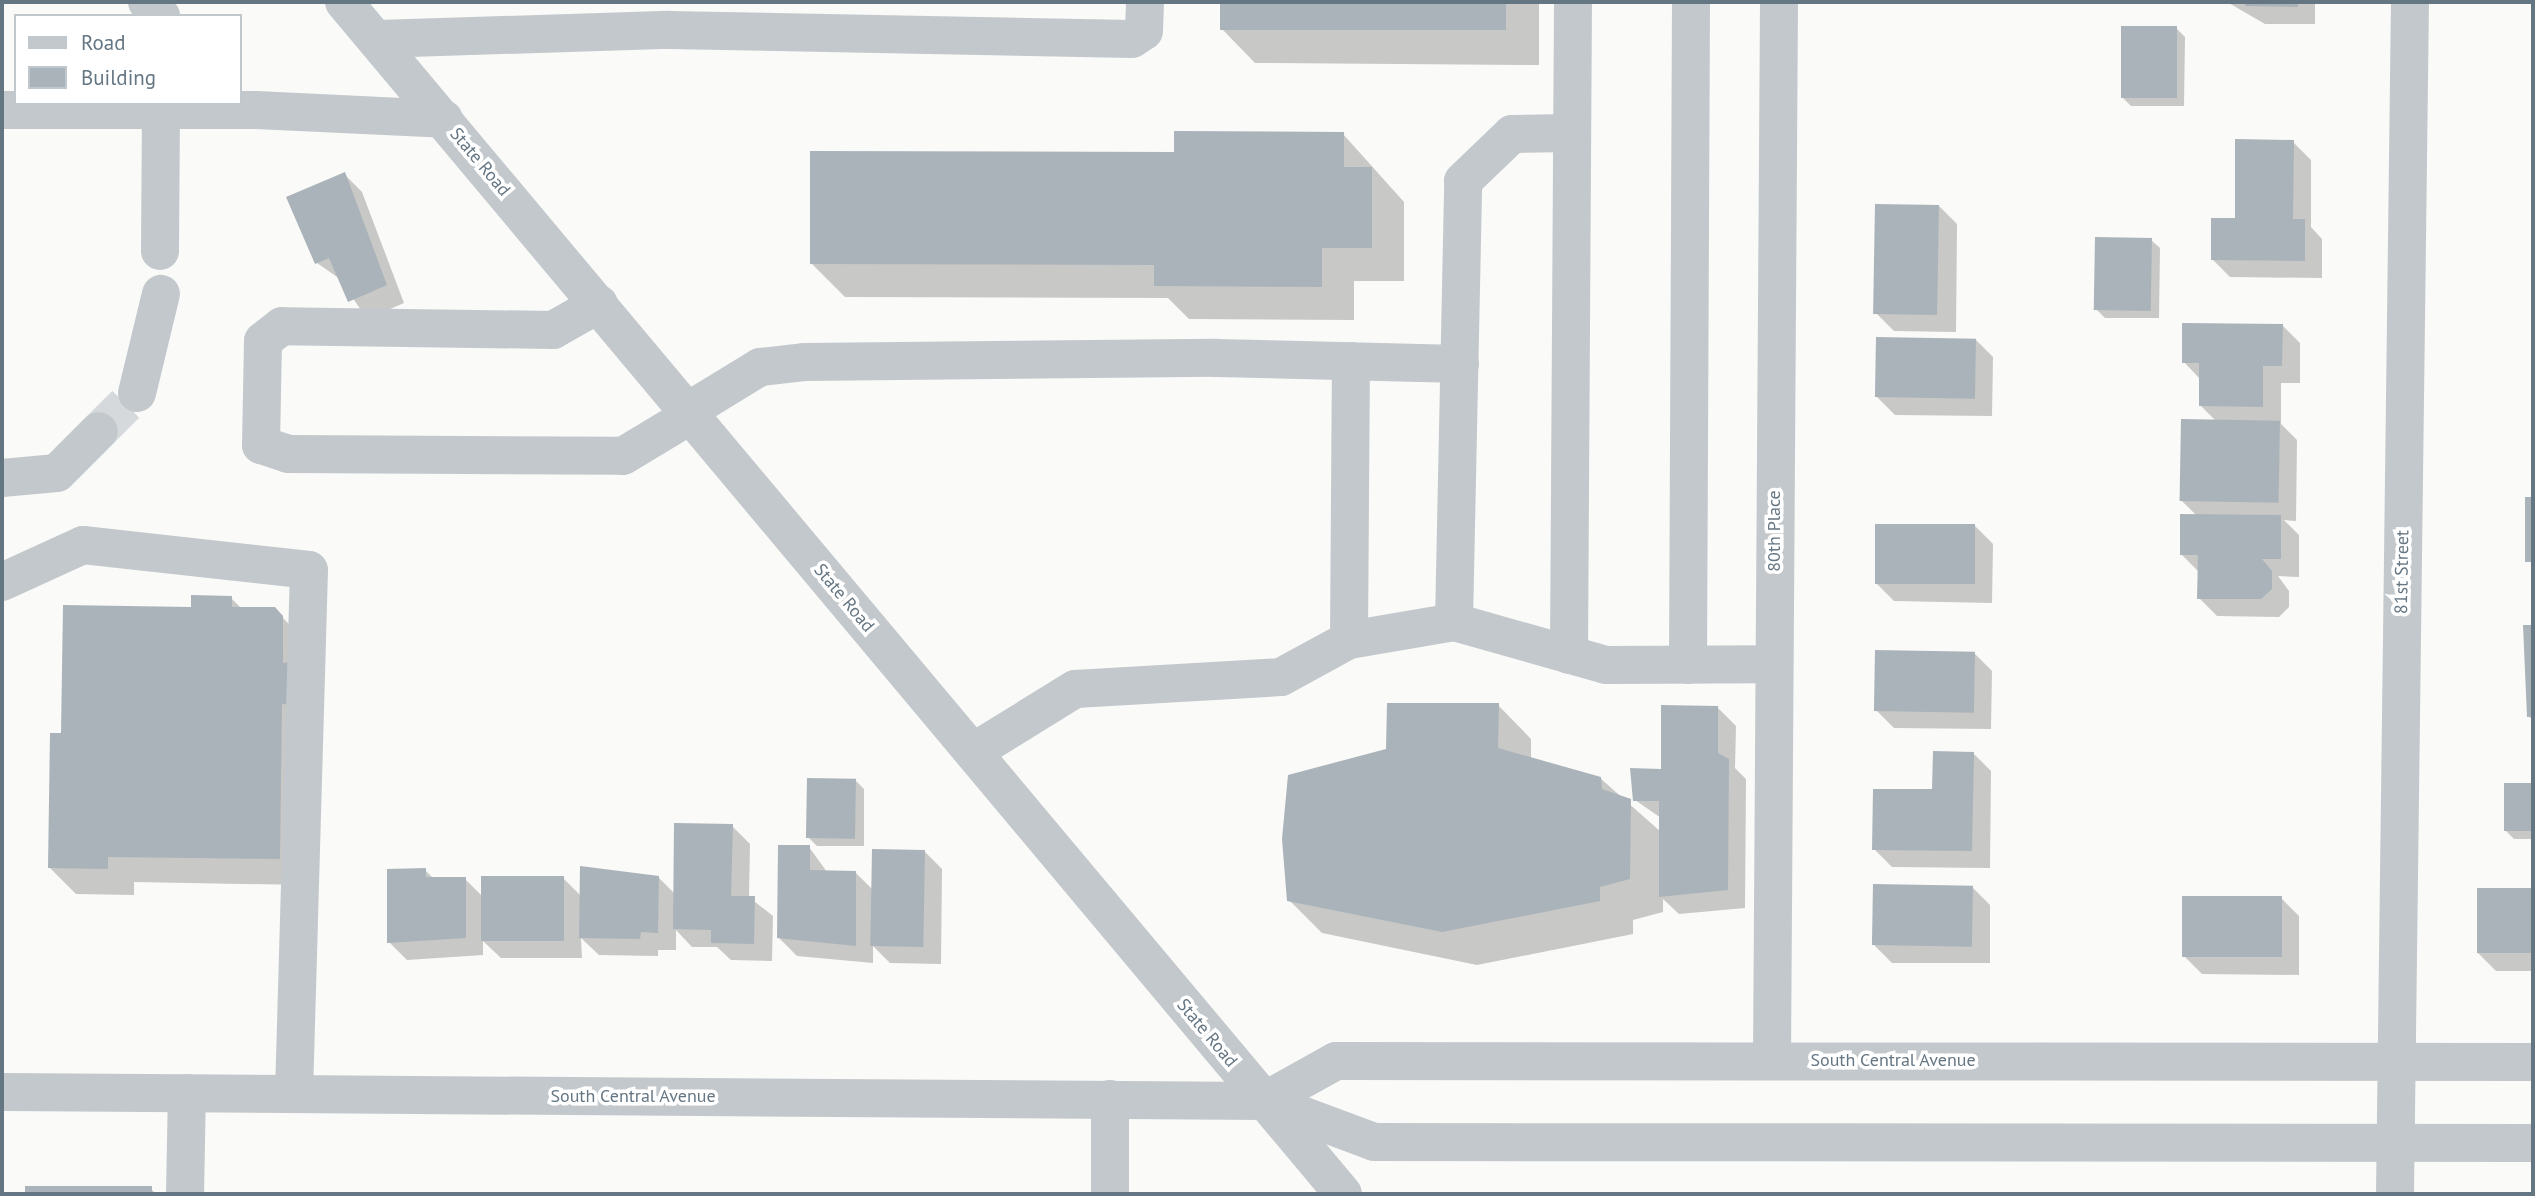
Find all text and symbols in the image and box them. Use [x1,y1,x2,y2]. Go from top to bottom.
legend [14,14,242,105]
text: Road [81,29,125,56]
text: Building [81,64,156,91]
street label: State Road [445,123,515,201]
street label: 80th Place [1763,490,1785,572]
street label: 81st Street [2390,530,2414,614]
street label: State Road [809,559,879,637]
street label: State Road [1172,994,1242,1072]
street label: South Central Avenue [1810,1049,1976,1071]
street label: South Central Avenue [550,1085,716,1107]

